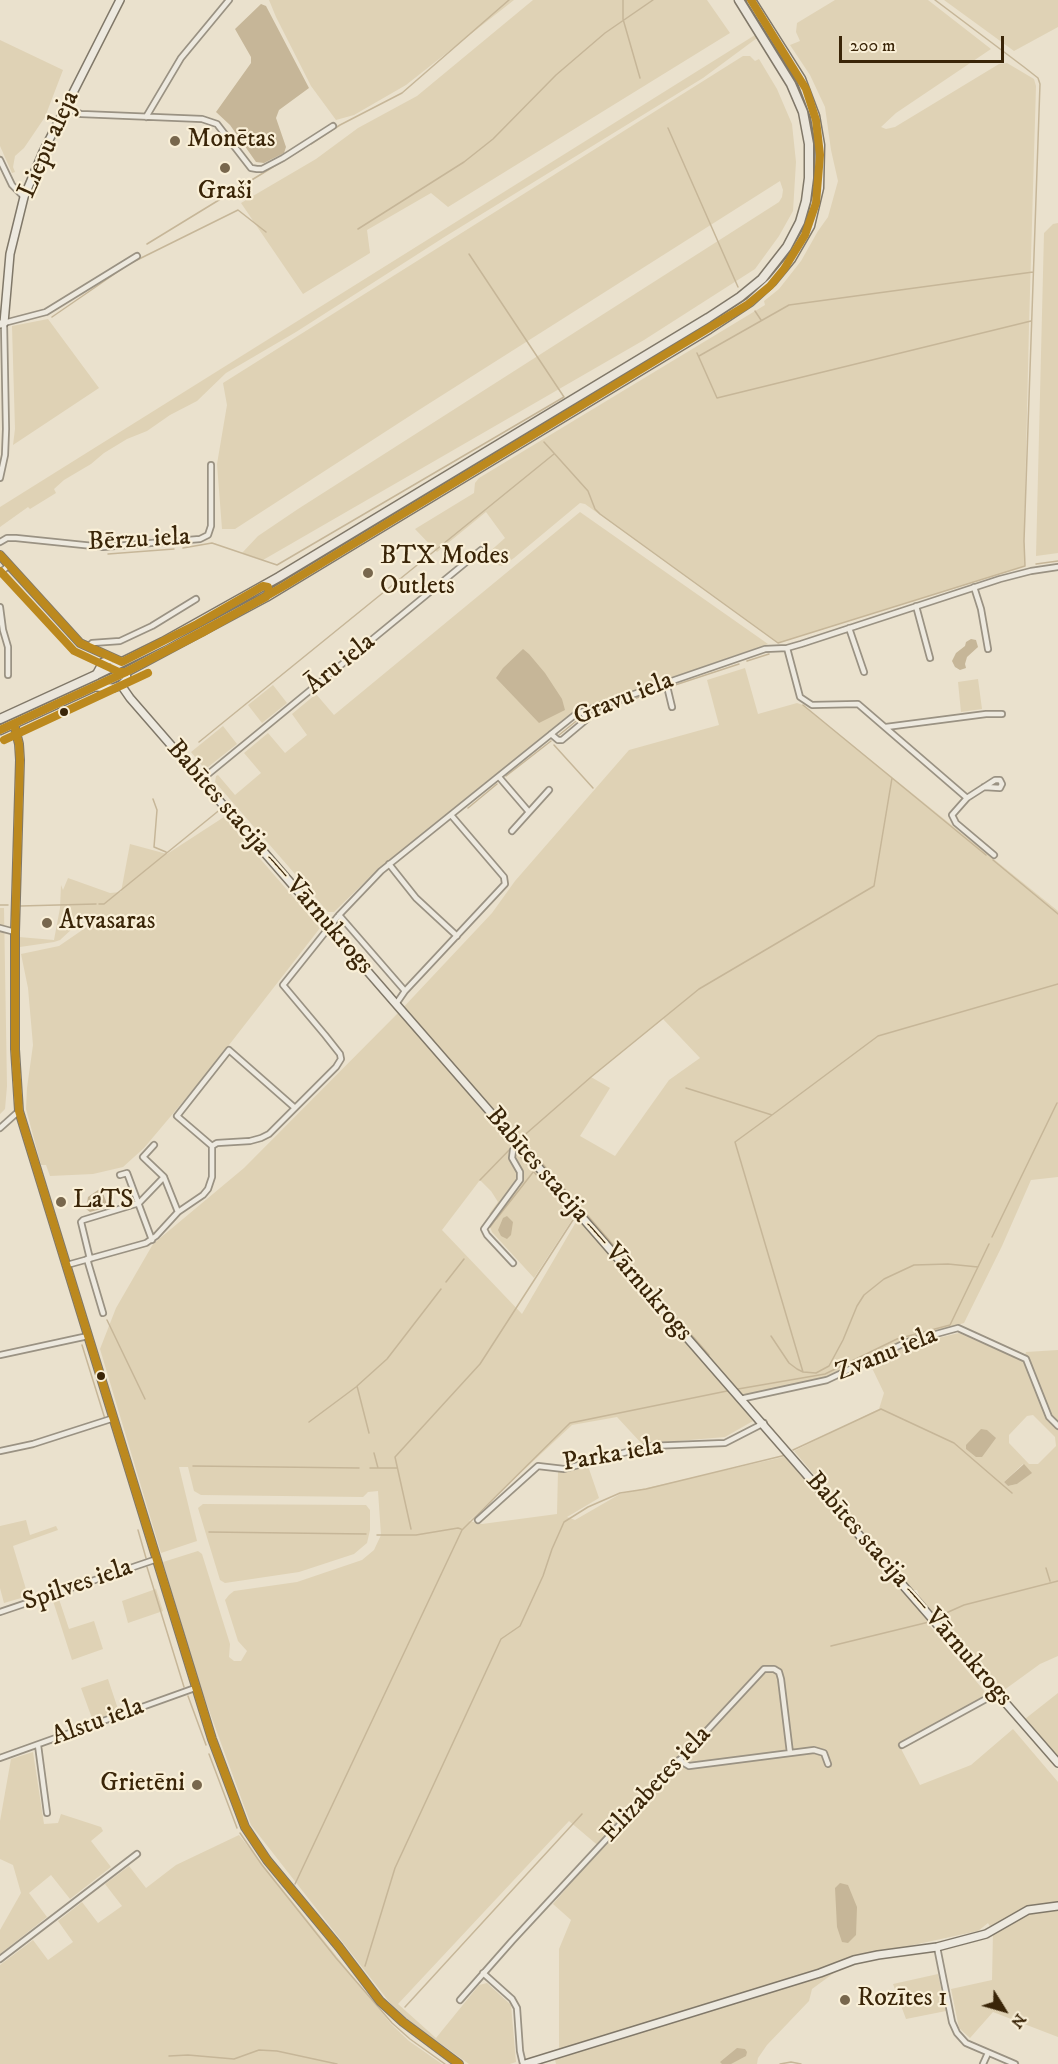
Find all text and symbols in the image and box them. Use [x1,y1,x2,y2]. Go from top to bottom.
scale bar [842,24,1007,62]
text: 200 m [850,35,896,57]
street label: Liepu aleja [13,86,87,204]
place label: Monētas [187,125,275,157]
marker: Monētas [168,134,182,148]
marker: Graši [218,161,232,175]
place label: Graši [198,177,252,209]
street label: Bērzu iela [87,523,191,559]
place label: BTX Modes Outlets [380,542,509,604]
marker: BTX Modes Outlets [361,566,375,580]
street label: Āru iela [300,627,382,703]
street label: Gravu iela [570,666,678,734]
unlabelled marker [58,706,70,718]
street label: Babītes stacija — Vārnukrogs [159,734,379,982]
place label: Atvasaras [59,907,156,939]
marker: Atvasaras [40,916,54,930]
street label: Babītes stacija — Vārnukrogs [478,1101,698,1349]
place label: LaTS [73,1186,134,1218]
marker: LaTS [54,1195,68,1209]
street label: Zvanu iela [832,1321,942,1389]
unlabelled marker [95,1370,107,1382]
street label: Parka iela [560,1432,666,1480]
street label: Babītes stacija — Vārnukrogs [798,1466,1018,1714]
street label: Spilves iela [19,1553,137,1619]
street label: Alstu iela [48,1692,148,1754]
street label: Elizabetes iela [595,1720,719,1850]
place label: Grietēni [100,1769,185,1801]
marker: Grietēni [190,1778,204,1792]
north arrow [974,1980,1034,2040]
place label: Rozītes 1 [857,1984,948,2016]
marker: Rozītes 1 [838,1993,852,2007]
text: N [1006,2010,1030,2032]

